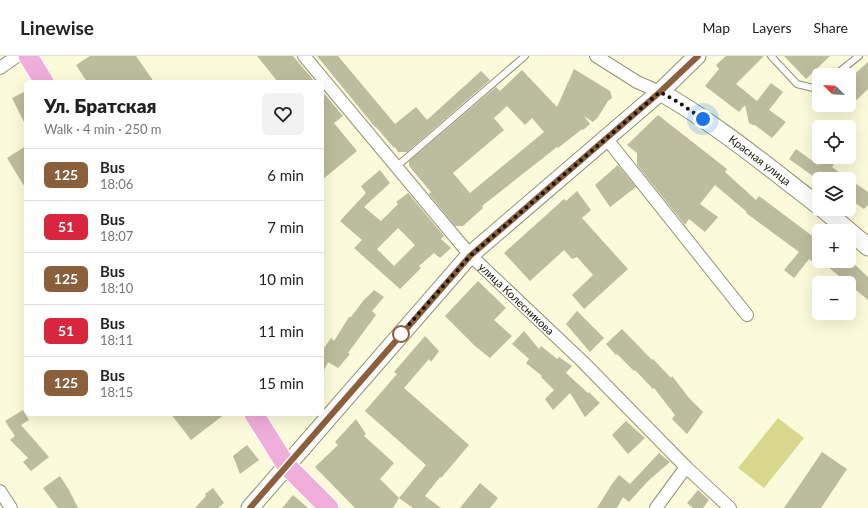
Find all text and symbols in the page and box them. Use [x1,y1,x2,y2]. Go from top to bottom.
text: Linewise [20,16,94,39]
text: Map [702,19,730,36]
text: Layers [752,19,792,36]
text: Share [814,19,848,36]
north arrow [812,68,856,112]
map controls [812,68,856,320]
button: heart [262,93,304,135]
text: Ул. Братская [44,94,156,117]
your location [693,109,713,129]
button: locate [812,120,856,164]
text: Walk · 4 min · 250 m [44,121,162,137]
street label: Красная улица [727,132,794,188]
text: Bus [100,158,125,176]
text: 125 [54,166,78,183]
text: 6 min [267,166,304,184]
button: layers [812,172,856,216]
text: 18:06 [100,176,133,192]
text: Bus [100,210,125,228]
text: 51 [58,218,74,235]
text: 7 min [267,218,304,236]
button: + [812,224,856,268]
text: 18:07 [100,228,133,244]
street label: улица Колесникова [476,260,557,337]
text: Bus [100,262,125,280]
text: 125 [54,270,78,287]
text: 10 min [258,270,304,288]
button: − [812,276,856,320]
text: 18:10 [100,280,133,296]
text: Bus [100,314,125,332]
text: 51 [58,322,74,339]
text: 11 min [258,322,304,340]
unlabelled marker [392,325,410,343]
text: 18:11 [100,332,133,348]
text: Bus [100,366,125,384]
text: 125 [54,374,78,391]
text: 15 min [258,374,304,392]
text: 18:15 [100,384,133,400]

